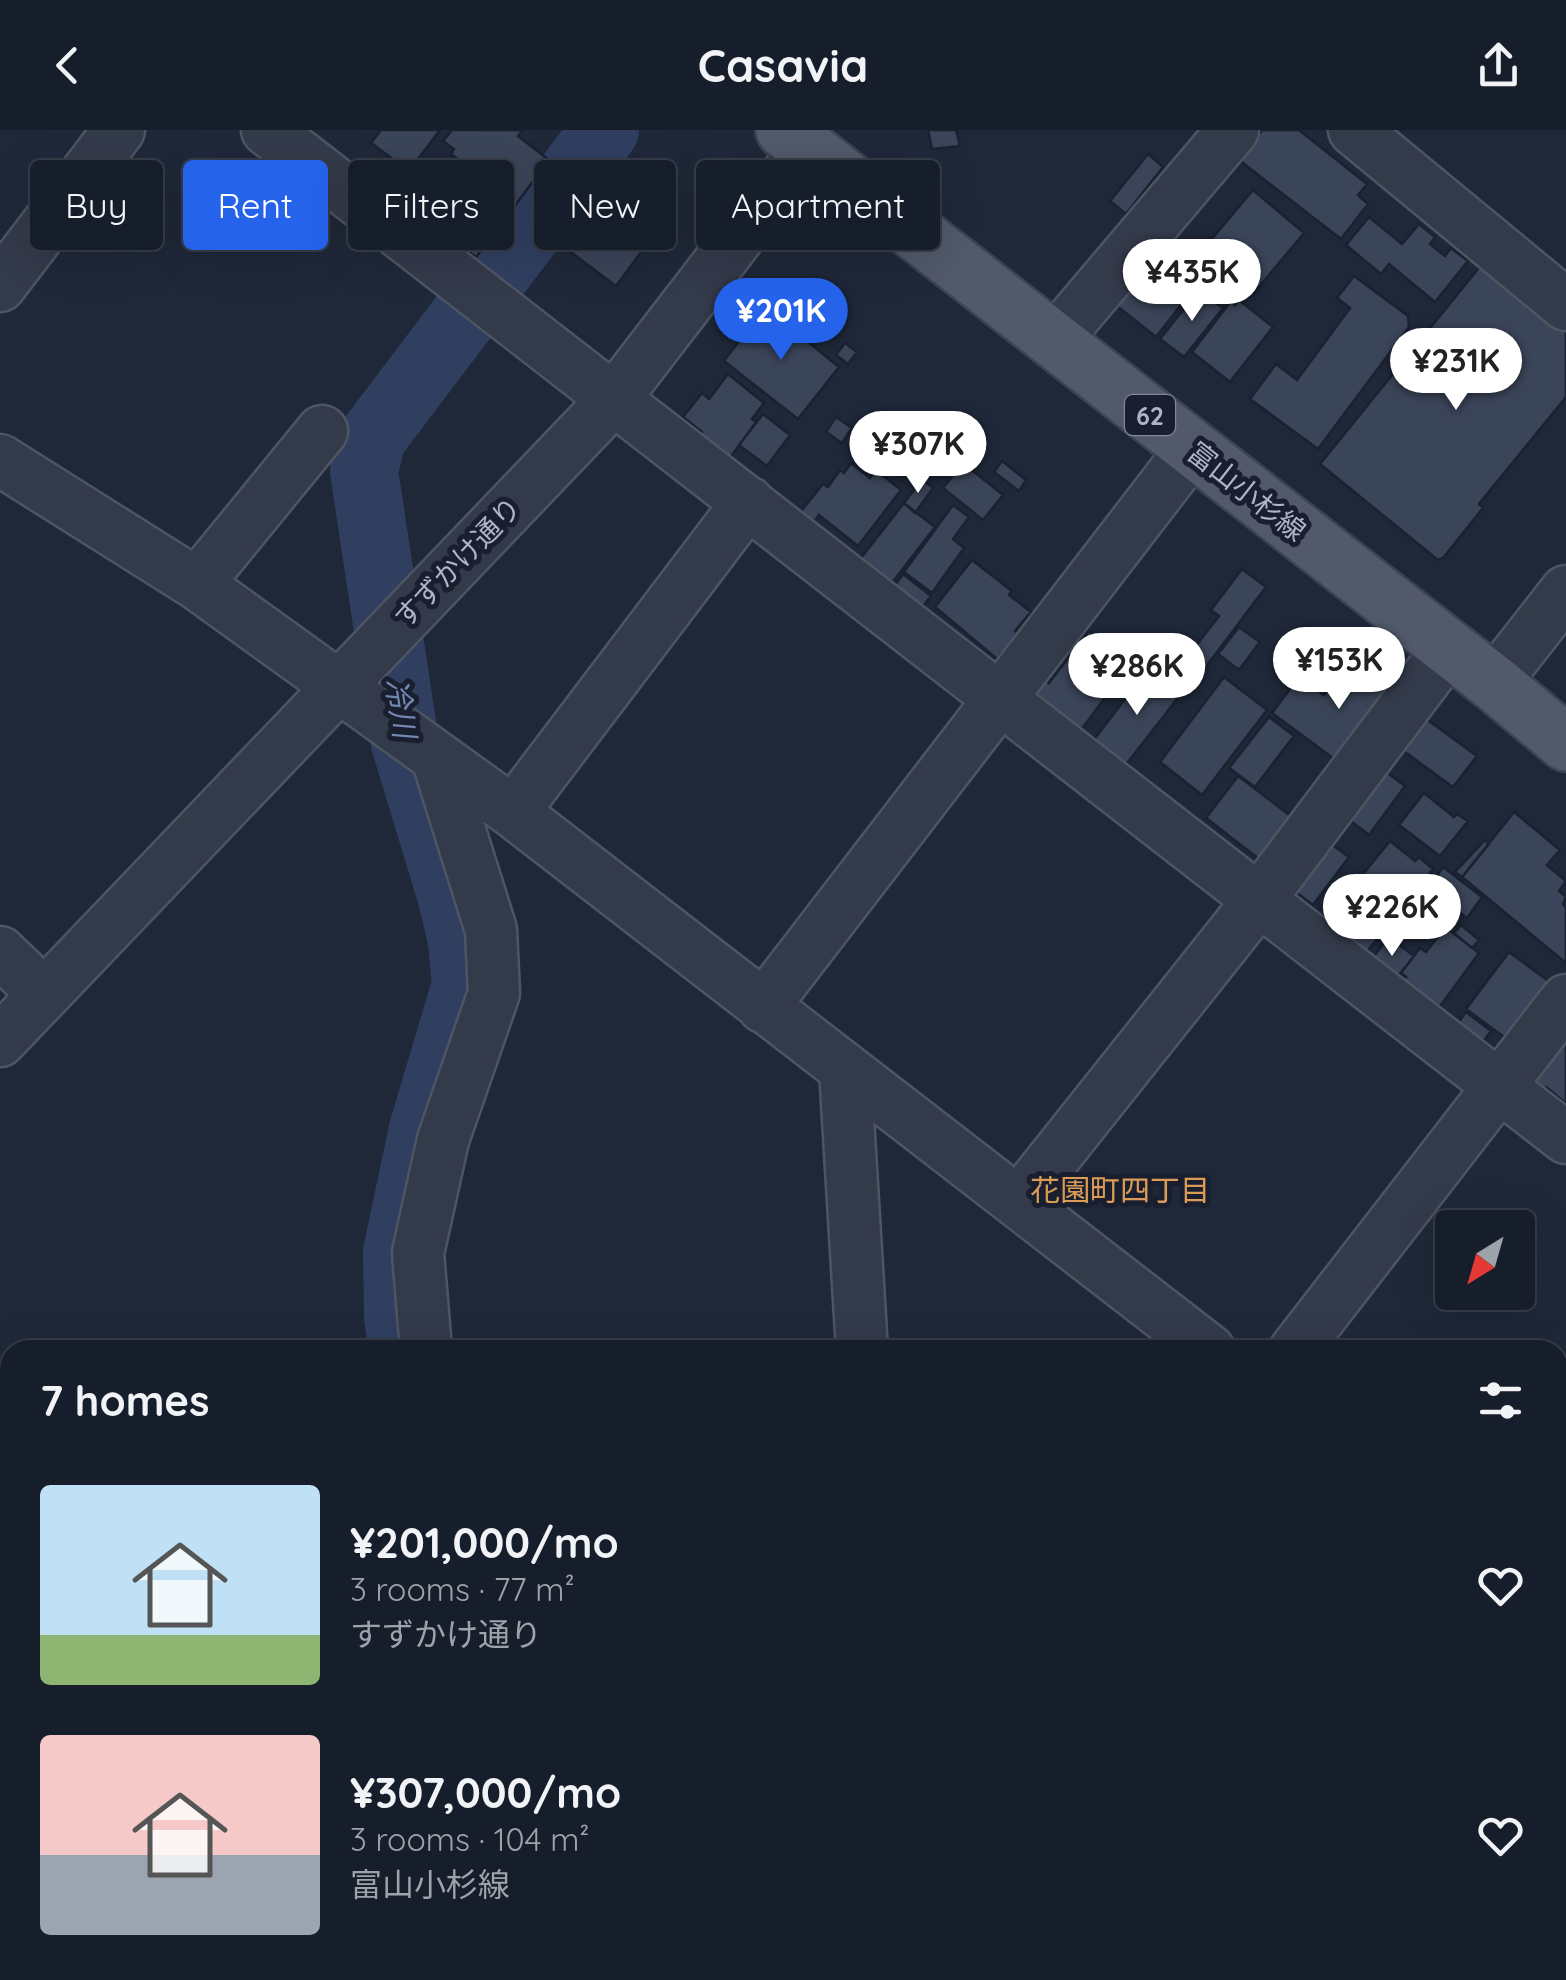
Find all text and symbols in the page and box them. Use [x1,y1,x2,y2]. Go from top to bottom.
text: Casavia [698,37,868,93]
icon: back [40,38,95,93]
icon: share [1471,38,1526,93]
chip: Buy [30,160,163,250]
chip: Rent [183,160,328,250]
chip: Filters [348,160,514,250]
chip: New [534,160,676,250]
chip: Apartment [696,160,940,250]
pin: ¥435K [1122,239,1262,324]
text: ¥435K [1145,251,1239,291]
pin: ¥201K [711,278,851,363]
text: ¥201K [736,290,826,330]
pin: ¥231K [1386,328,1526,413]
text: ¥231K [1412,340,1500,380]
road number: 62 [1125,395,1175,435]
pin: ¥307K [848,411,988,496]
text: ¥307K [871,423,965,463]
street label: 富山小杉線 [1181,434,1313,548]
street label: すずかけ通り [386,489,528,635]
pin: ¥153K [1269,627,1409,712]
pin: ¥286K [1067,633,1207,718]
text: ¥153K [1295,639,1383,679]
text: ¥286K [1090,645,1184,685]
water label: 冷川 [378,675,425,744]
pin: ¥226K [1322,874,1462,959]
text: ¥226K [1345,886,1439,926]
district label: 花園町四丁目 [1030,1171,1210,1209]
north arrow [1435,1210,1535,1310]
map controls [1435,1210,1535,1310]
icon: filters [1473,1373,1528,1428]
text: 7 homes [40,1374,209,1427]
text: ¥201,000/mo [350,1516,619,1569]
icon: home [120,1525,240,1645]
icon: heart [1473,1558,1528,1613]
text: 3 rooms · 77 m² [350,1569,575,1609]
text: すずかけ通り [350,1614,542,1654]
text: ¥307,000/mo [350,1766,621,1819]
icon: home [120,1775,240,1895]
icon: heart [1473,1808,1528,1863]
text: 3 rooms · 104 m² [350,1819,590,1859]
text: 富山小杉線 [350,1864,510,1904]

